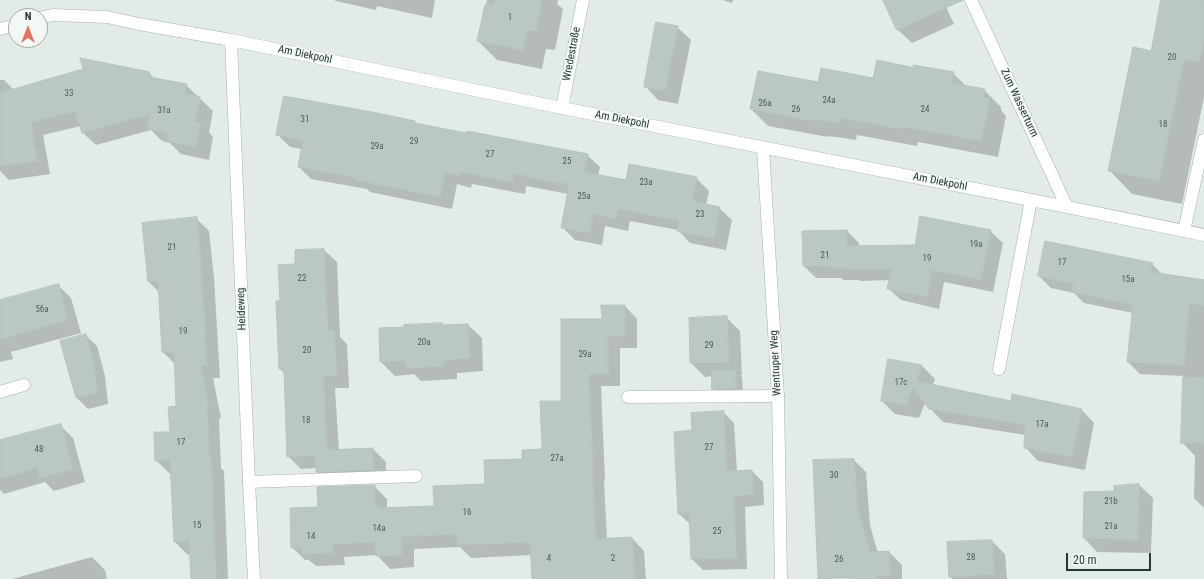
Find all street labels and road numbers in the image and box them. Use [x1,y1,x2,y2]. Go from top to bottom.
street label: Wredestraße [560,26,584,82]
street label: Am Diekpohl [277,43,333,67]
street label: Zum Wasserturm [997,67,1041,139]
street label: Am Diekpohl [594,108,650,132]
street label: Am Diekpohl [912,170,968,194]
street label: Heideweg [235,287,249,331]
street label: Wentruper Weg [768,330,784,396]

